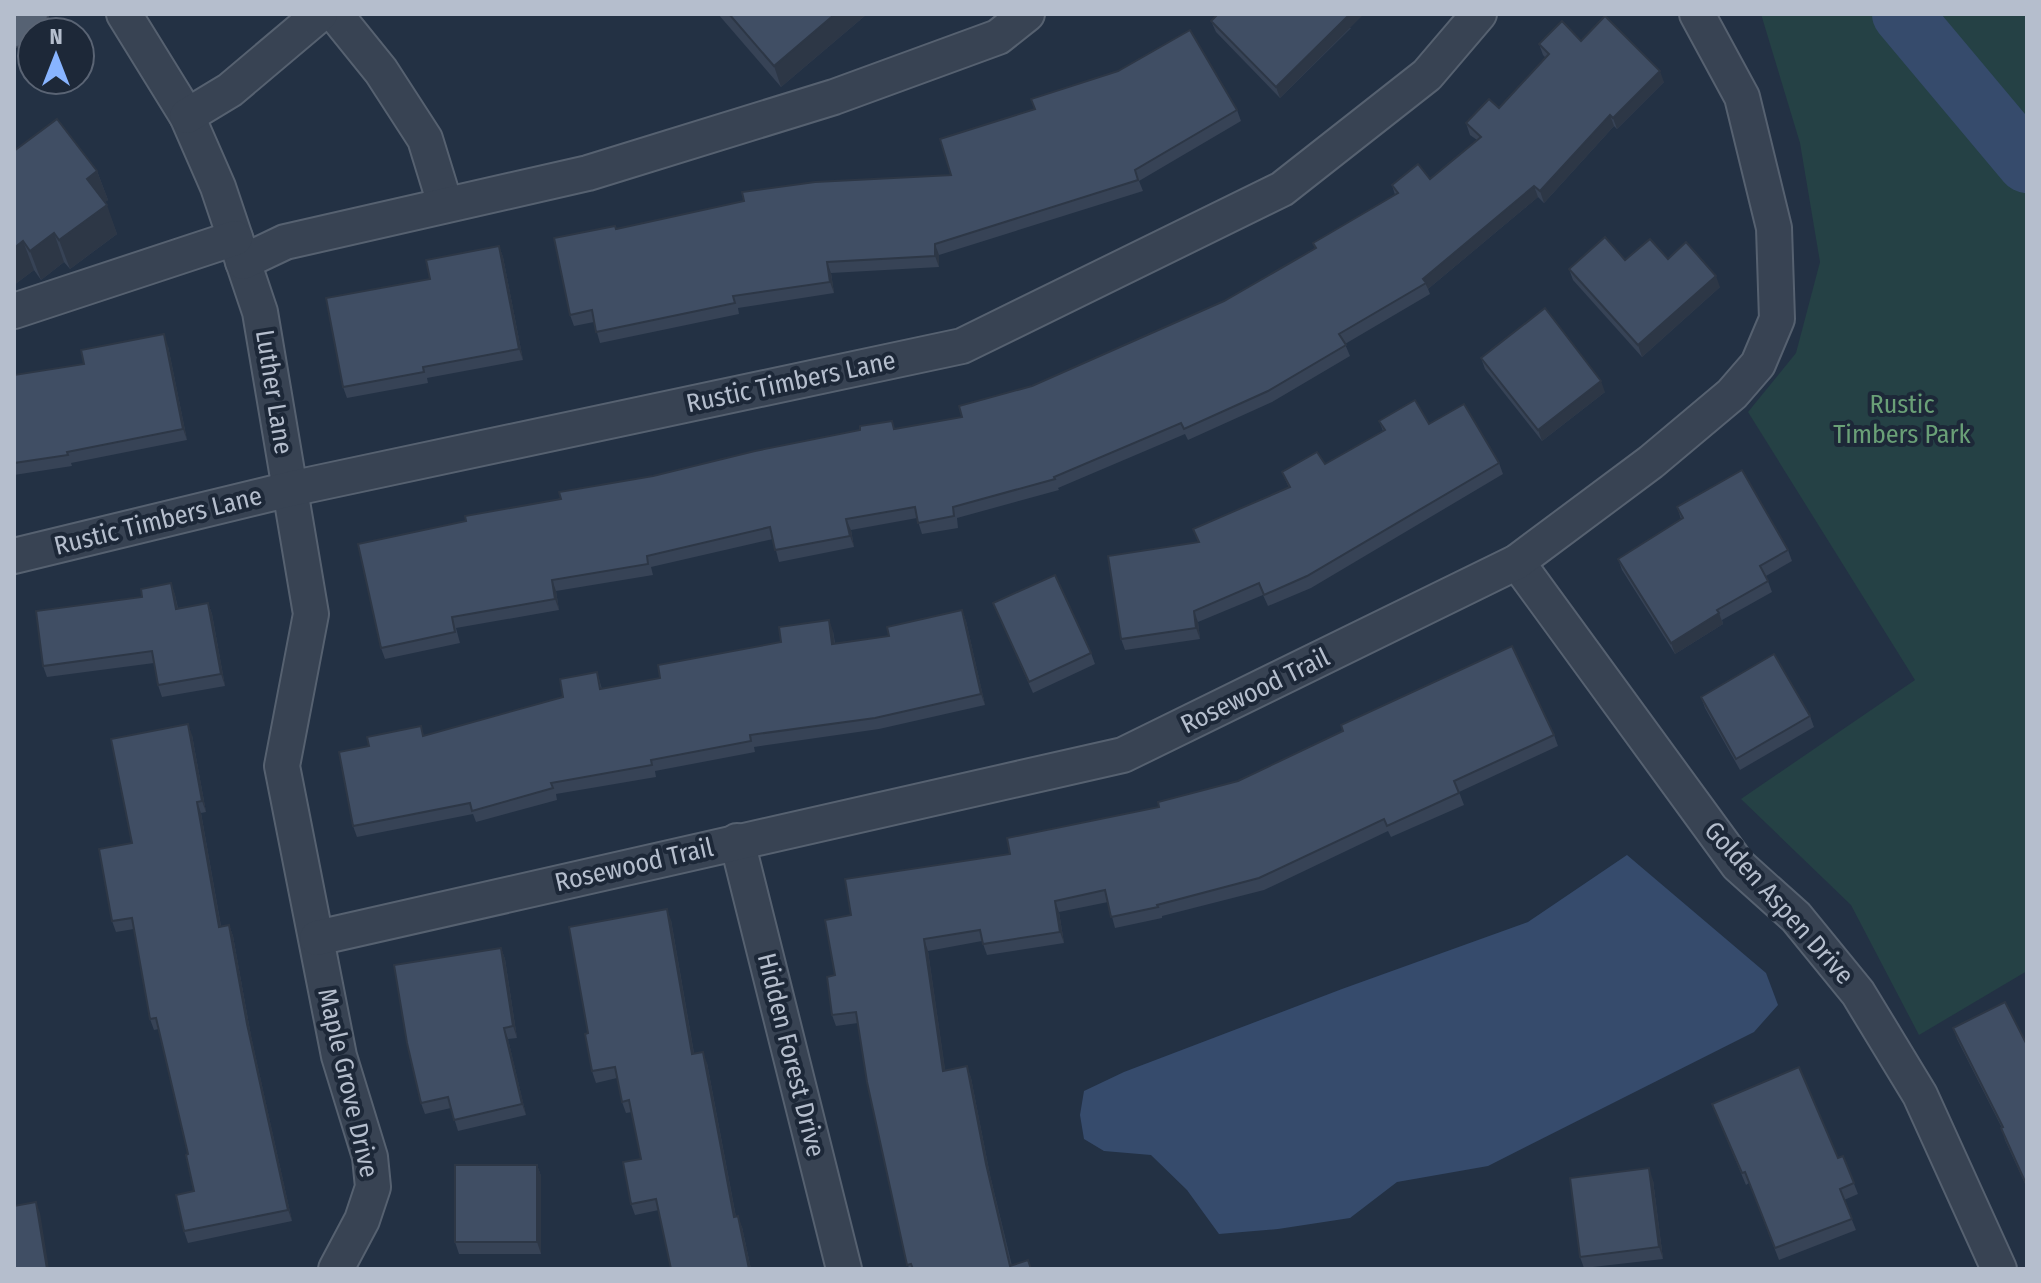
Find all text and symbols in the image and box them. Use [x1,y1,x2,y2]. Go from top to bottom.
north arrow [16,16,96,96]
text: N [49,23,63,50]
street label: Luther Lane [249,328,299,456]
street label: Rustic Timbers Lane [684,345,898,419]
park label: Rustic Timbers Park [1833,389,1972,450]
street label: Rustic Timbers Lane [51,480,265,562]
street label: Rosewood Trail [1176,642,1334,740]
street label: Golden Aspen Drive [1698,815,1860,991]
street label: Rosewood Trail [552,832,716,898]
street label: Hidden Forest Drive [751,950,831,1160]
street label: Maple Grove Drive [311,985,385,1181]

